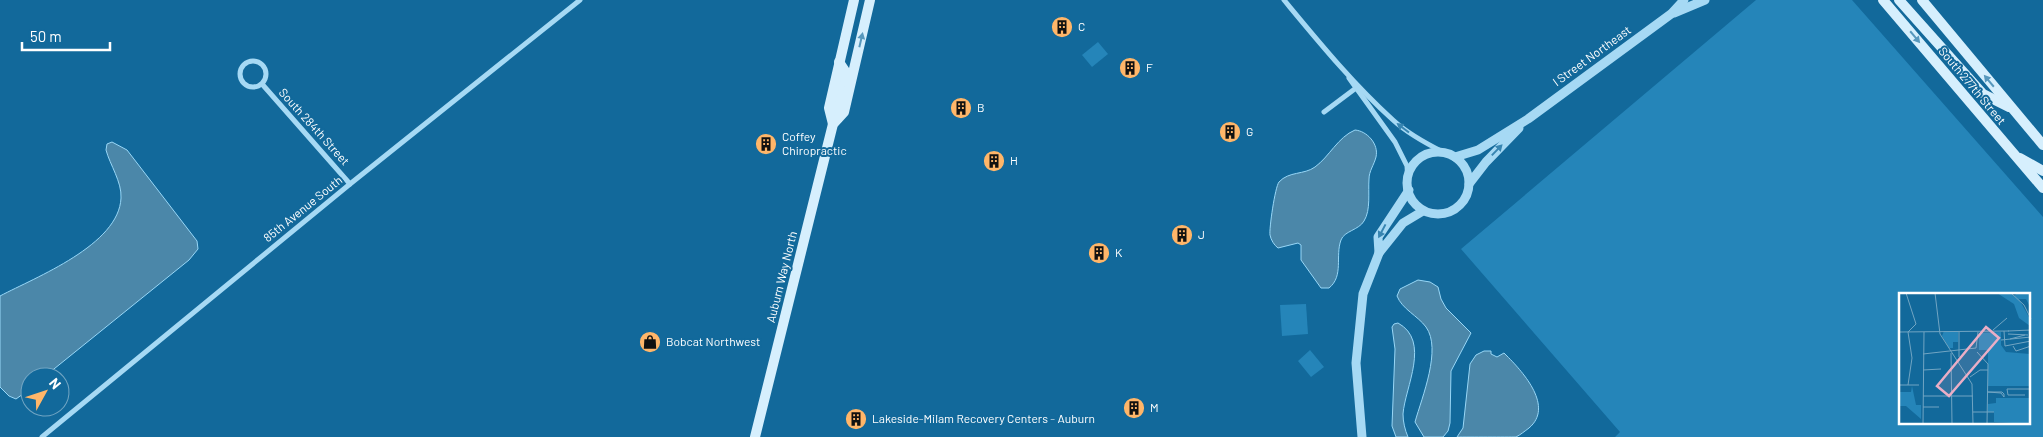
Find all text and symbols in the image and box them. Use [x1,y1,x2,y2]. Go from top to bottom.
building icon: C [1050,15,1074,39]
place label: C [1078,19,1085,33]
scale bar [22,20,110,52]
street label: I Street Northeast [1550,22,1633,88]
text: 50 m [30,27,62,45]
one-way arrow [1909,31,1920,44]
one-way arrow [857,32,865,47]
street label: South 277th Street [1936,44,2009,127]
building icon: F [1118,56,1142,80]
place label: F [1146,60,1153,74]
one-way arrow [1984,74,1995,87]
street label: South 284th Street [277,85,353,168]
building icon: B [949,96,973,120]
place label: B [977,100,985,114]
building icon: G [1218,120,1242,144]
one-way arrow [1396,123,1410,133]
place label: G [1246,124,1253,138]
place label: Coffey Chiropractic [782,129,847,157]
building icon: Coffey Chiropractic [754,132,778,156]
one-way arrow [1491,145,1503,157]
building icon: H [982,149,1006,173]
place label: H [1010,153,1018,167]
street label: 85th Avenue South [260,172,344,244]
building icon: J [1170,223,1194,247]
one-way arrow [1378,224,1386,239]
place label: J [1198,227,1205,241]
street label: Auburn Way North [763,229,799,324]
building icon: K [1087,241,1111,265]
place label: K [1115,245,1123,259]
inset map [1899,293,2030,424]
shop icon: Bobcat Northwest [638,330,662,354]
place label: Bobcat Northwest [666,334,760,348]
north arrow [20,367,70,417]
text: N [46,374,65,392]
building icon: M [1122,396,1146,420]
place label: M [1150,400,1159,414]
building icon: Lakeside-Milam Recovery Centers - Auburn [844,407,868,431]
place label: Lakeside-Milam Recovery Centers - Auburn [872,411,1095,425]

